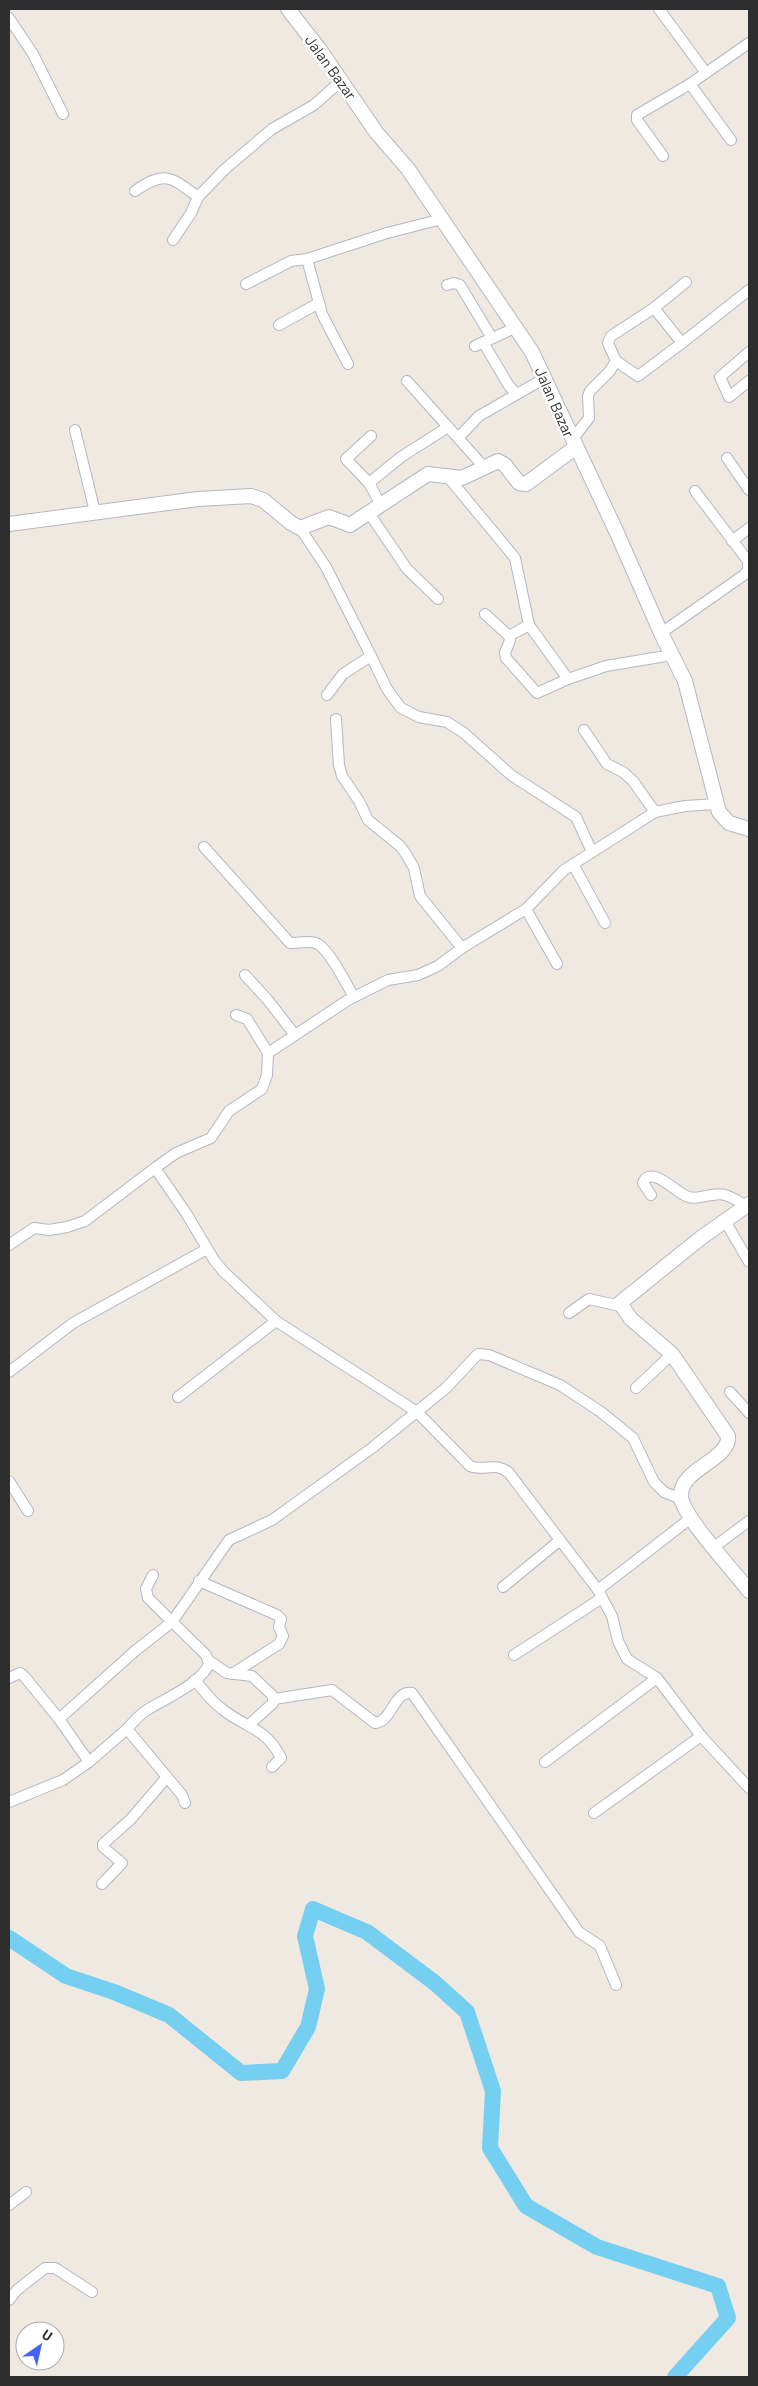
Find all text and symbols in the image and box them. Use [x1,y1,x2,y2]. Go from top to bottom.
street label: Jalan Bazar [302,31,361,103]
street label: Jalan Bazar [531,364,579,441]
north arrow [15,2321,65,2371]
text: U [39,2325,56,2344]

